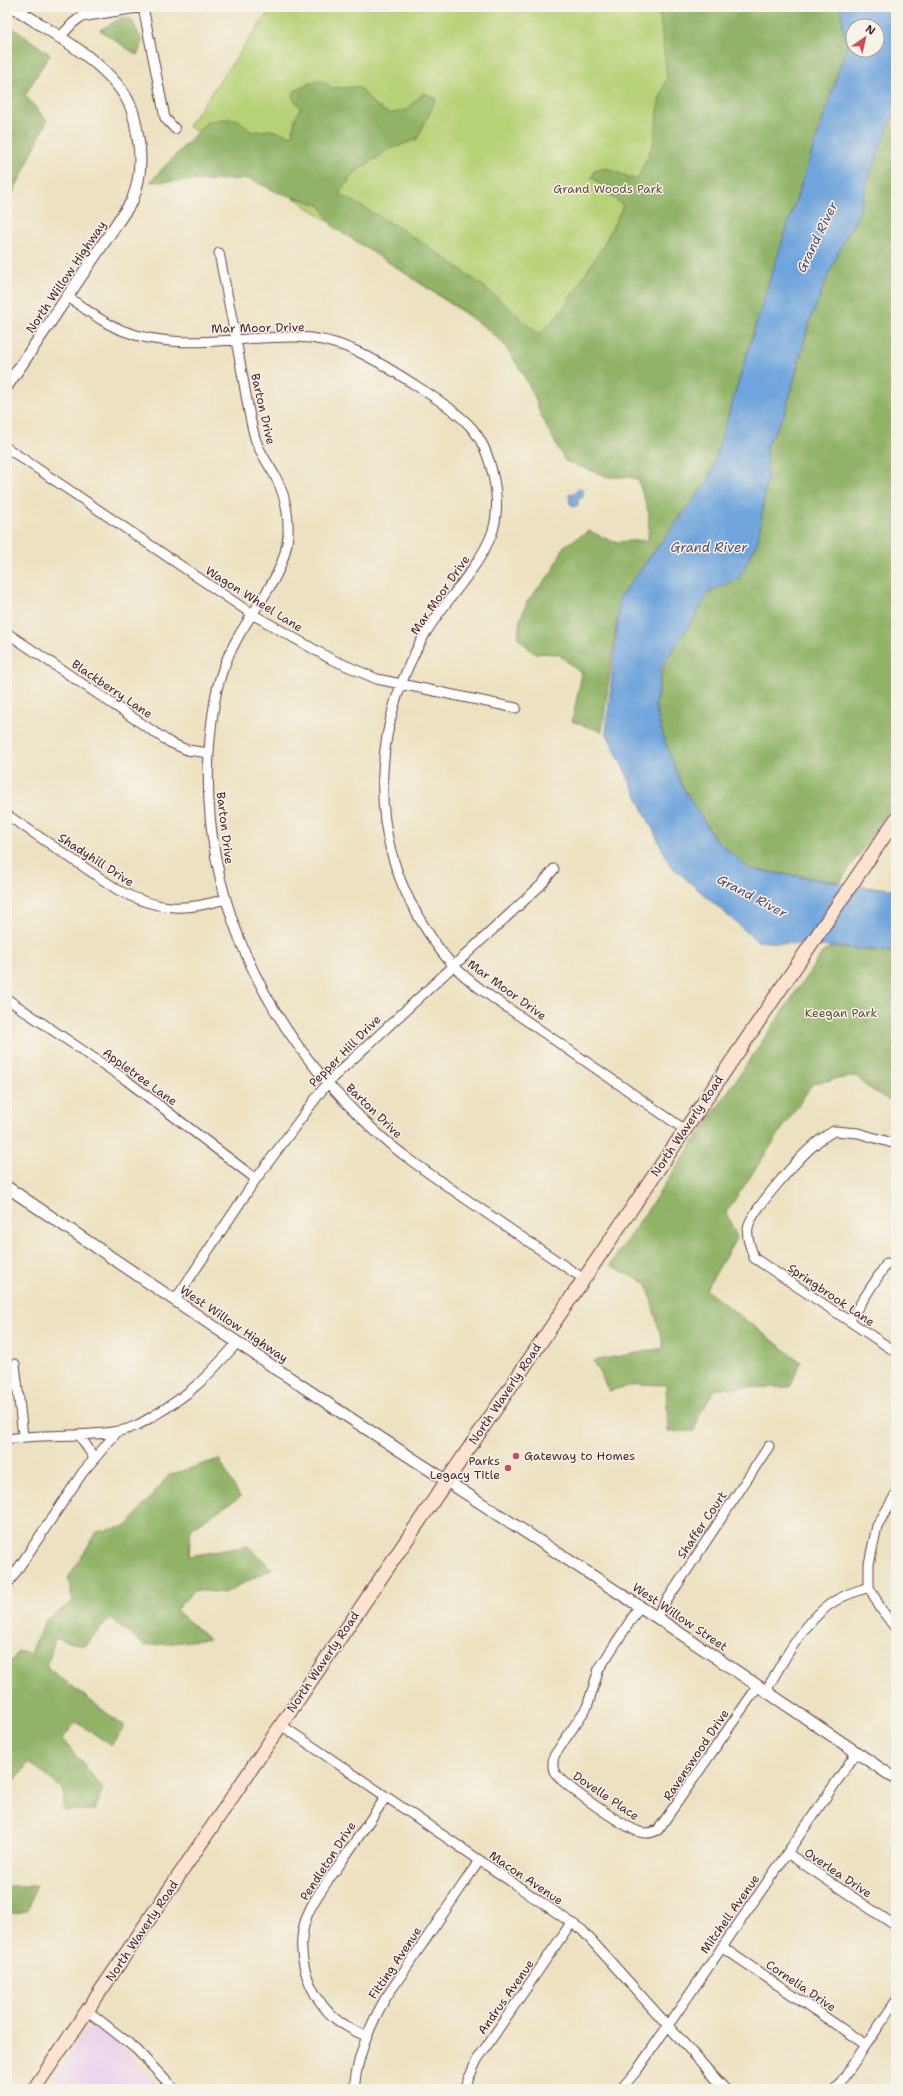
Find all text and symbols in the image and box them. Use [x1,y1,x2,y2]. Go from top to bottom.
north arrow [845,18,885,58]
text: N [863,21,878,39]
park label: Grand Woods Park [553,181,663,197]
water label: Grand River [792,198,842,275]
street label: North Willow Highway [22,218,110,336]
street label: Mar Moor Drive [211,319,305,337]
street label: Barton Drive [247,372,279,446]
water label: Grand River [671,539,748,556]
street label: Mar Moor Drive [407,552,474,638]
street label: Wagon Wheel Lane [202,563,306,636]
street label: Blackberry Lane [68,656,156,722]
street label: Barton Drive [213,791,237,865]
street label: Shadyhill Drive [55,830,137,891]
water label: Grand River [714,870,791,922]
street label: Mar Moor Drive [464,956,550,1024]
park label: Keegan Park [805,1005,877,1021]
street label: Pepper Hill Drive [306,1011,385,1090]
street label: Appletree Lane [100,1045,180,1109]
street label: North Waverly Road [647,1072,727,1180]
street label: Barton Drive [342,1080,406,1142]
street label: Springbrook Lane [784,1260,878,1330]
street label: West Willow Highway [177,1282,291,1366]
street label: North Waverly Road [465,1340,545,1448]
place label: Gateway to Homes [524,1448,635,1464]
marker: Gateway to Homes [511,1451,521,1461]
place label: Parks Legacy Title [430,1453,500,1483]
marker: Parks Legacy Title [503,1463,513,1473]
street label: Shaffer Court [674,1488,730,1562]
street label: West Willow Street [629,1579,731,1655]
street label: North Waverly Road [283,1608,363,1716]
street label: Ravenswood Drive [659,1706,733,1804]
street label: Dovelle Place [570,1768,642,1824]
street label: Pendleton Drive [296,1818,360,1904]
street label: Overlea Drive [801,1845,875,1902]
street label: Macon Avenue [486,1847,566,1909]
street label: Mitchell Avenue [697,1871,763,1957]
street label: North Waverly Road [102,1877,182,1985]
street label: Fitting Avenue [365,1924,425,2002]
street label: Andrus Avenue [474,1956,538,2038]
street label: Cornelia Drive [763,1957,839,2015]

